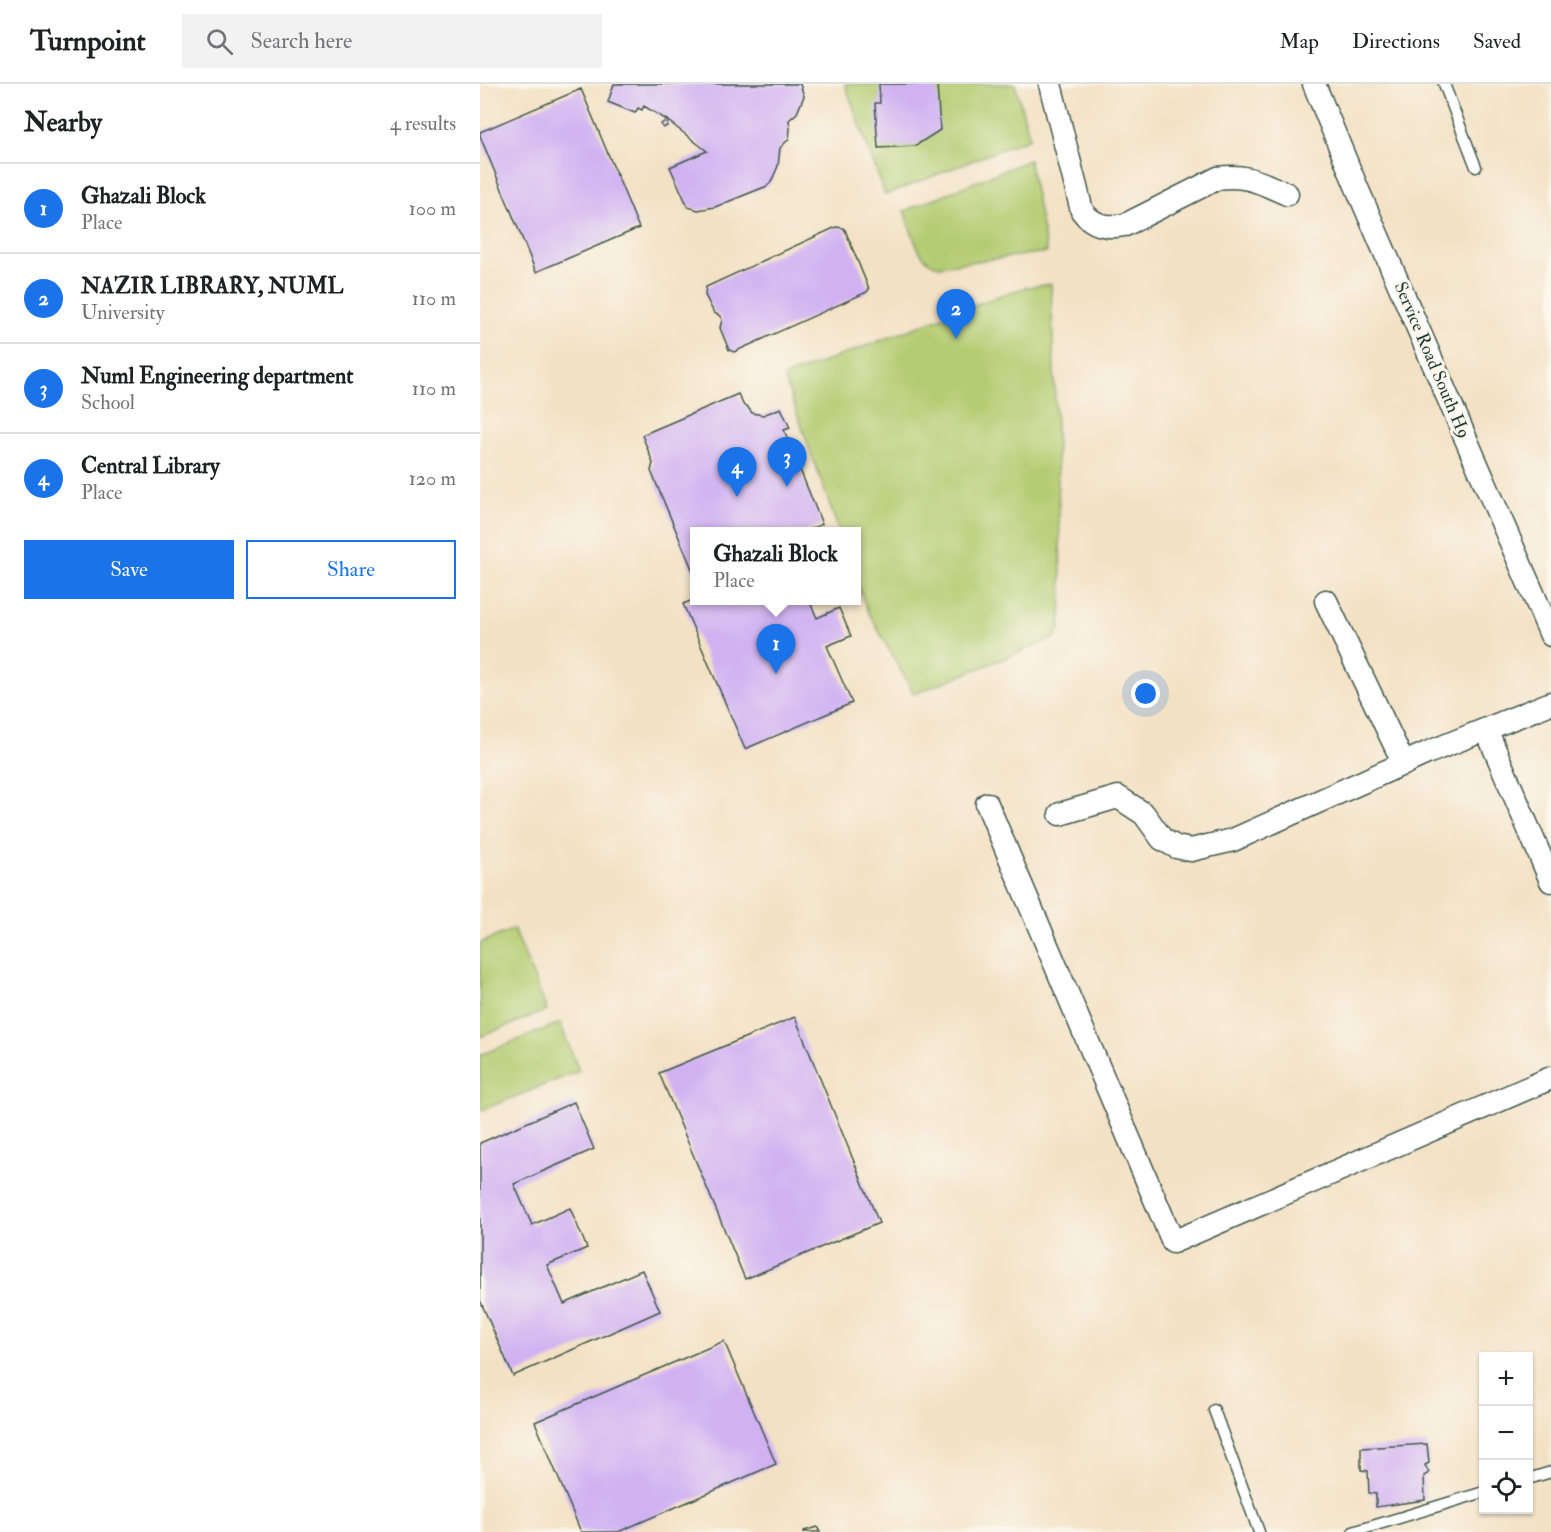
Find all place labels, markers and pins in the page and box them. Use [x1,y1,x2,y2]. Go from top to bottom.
pin: 2 [936,290,976,339]
pin: 3 [768,438,806,487]
pin: 4 [718,448,756,497]
pin: 1 [756,624,796,674]

